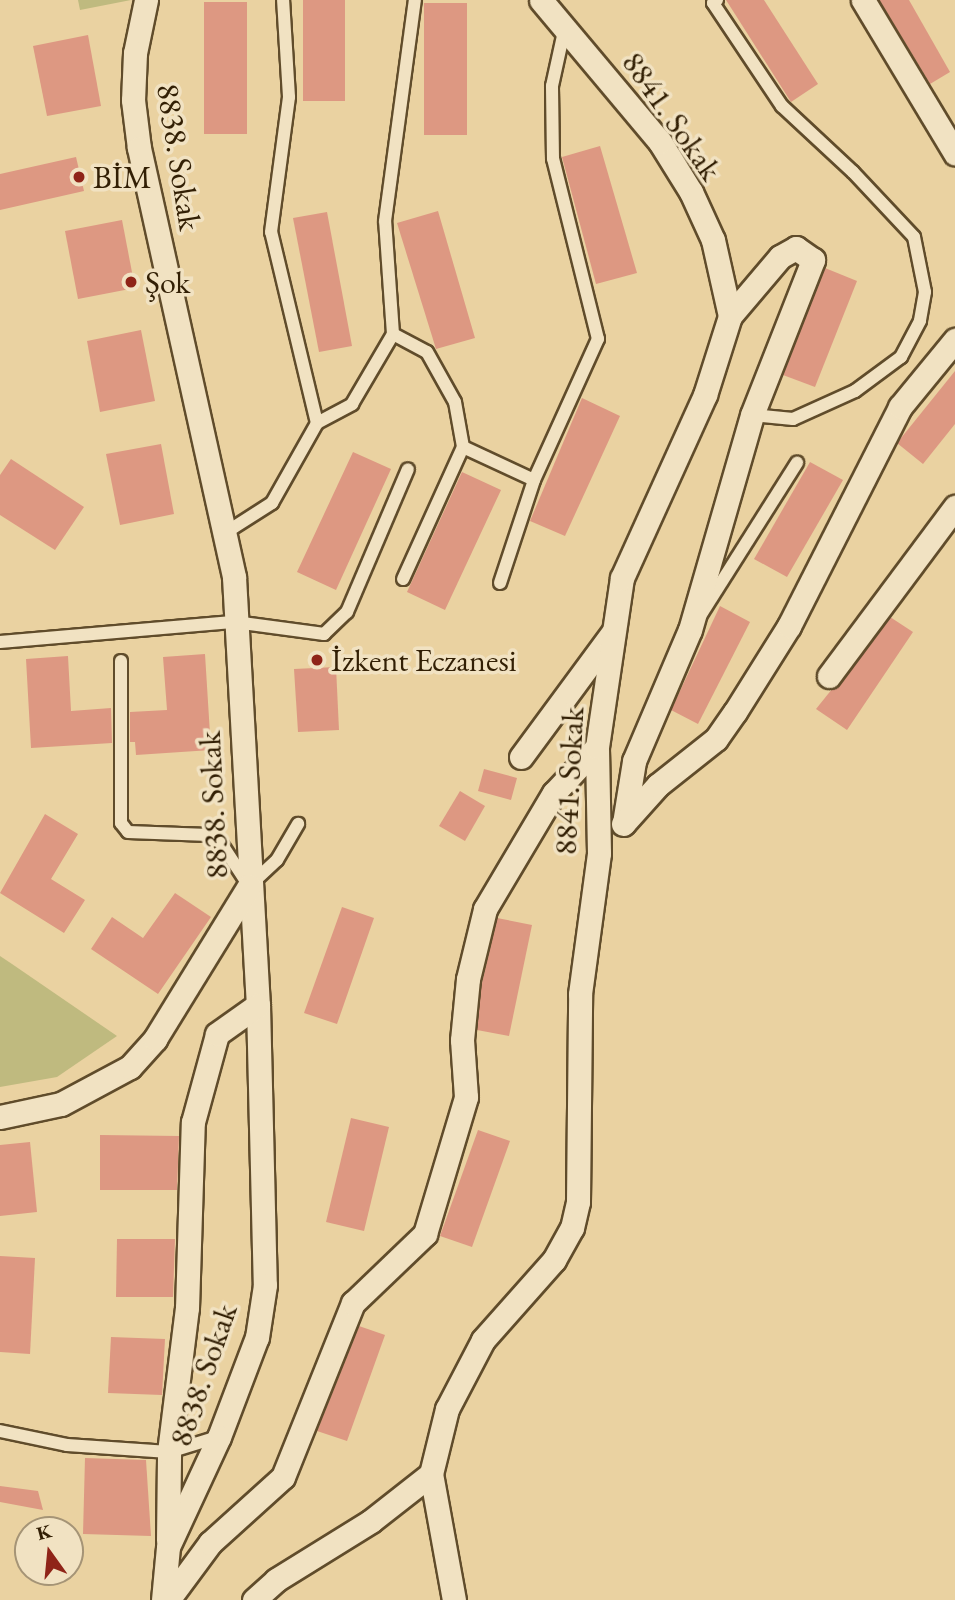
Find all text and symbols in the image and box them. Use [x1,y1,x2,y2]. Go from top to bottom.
street label: 8841. Sokak [614,44,730,188]
street label: 8838. Sokak [148,81,210,233]
place label: BİM [93,158,151,196]
marker: BİM [71,169,87,185]
place label: Şok [145,263,190,301]
marker: Şok [123,274,139,290]
place label: İzkent Eczanesi [331,641,517,679]
marker: İzkent Eczanesi [309,652,325,668]
street label: 8841. Sokak [546,706,592,856]
street label: 8838. Sokak [190,730,236,880]
street label: 8838. Sokak [161,1299,245,1451]
north arrow [14,1516,84,1586]
text: K [34,1518,54,1546]

